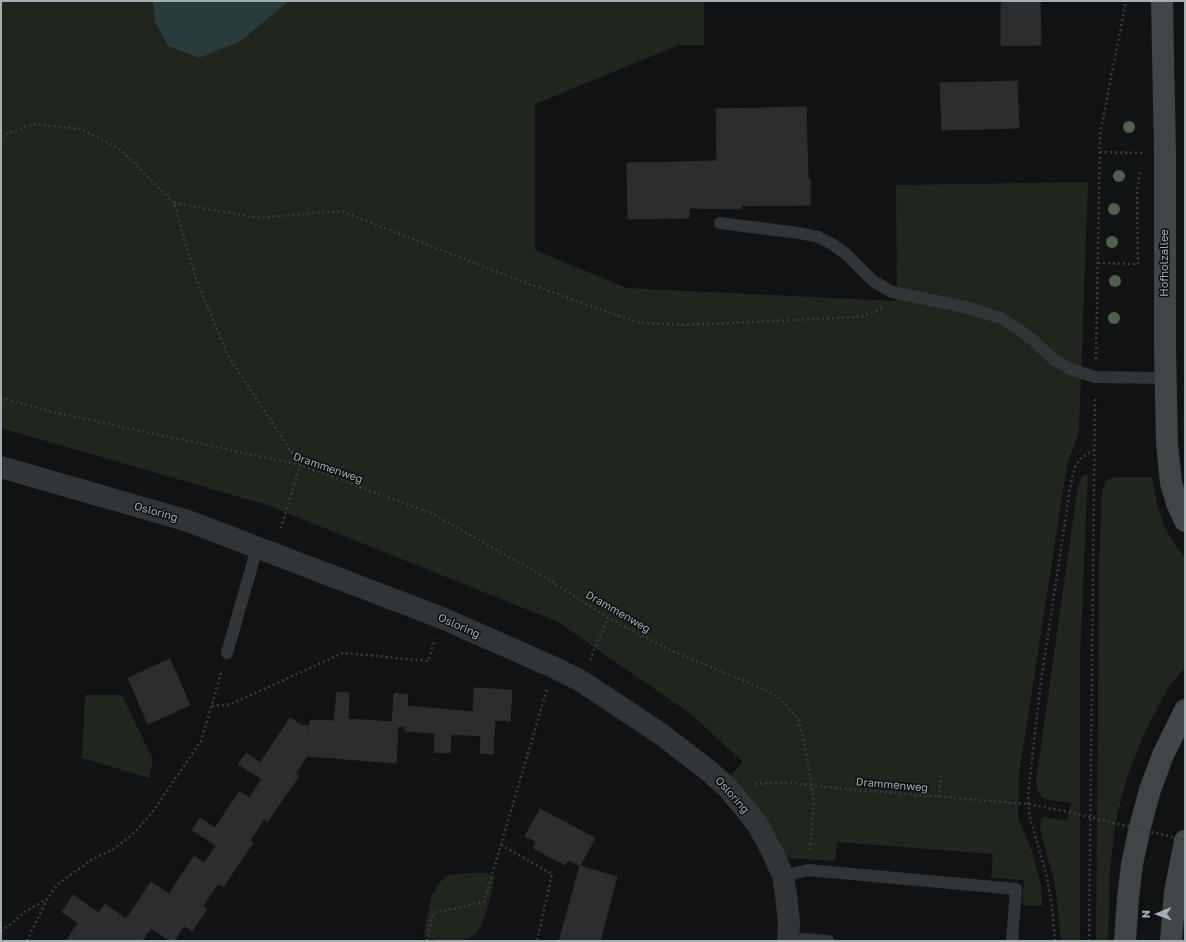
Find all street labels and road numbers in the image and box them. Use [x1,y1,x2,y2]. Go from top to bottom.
street label: Hofholzallee [1158,229,1172,297]
street label: Drammenweg [292,450,364,486]
street label: Osloring [133,499,179,525]
street label: Drammenweg [583,588,653,636]
street label: Osloring [436,611,482,641]
street label: Osloring [712,774,752,816]
street label: Drammenweg [855,775,929,795]

